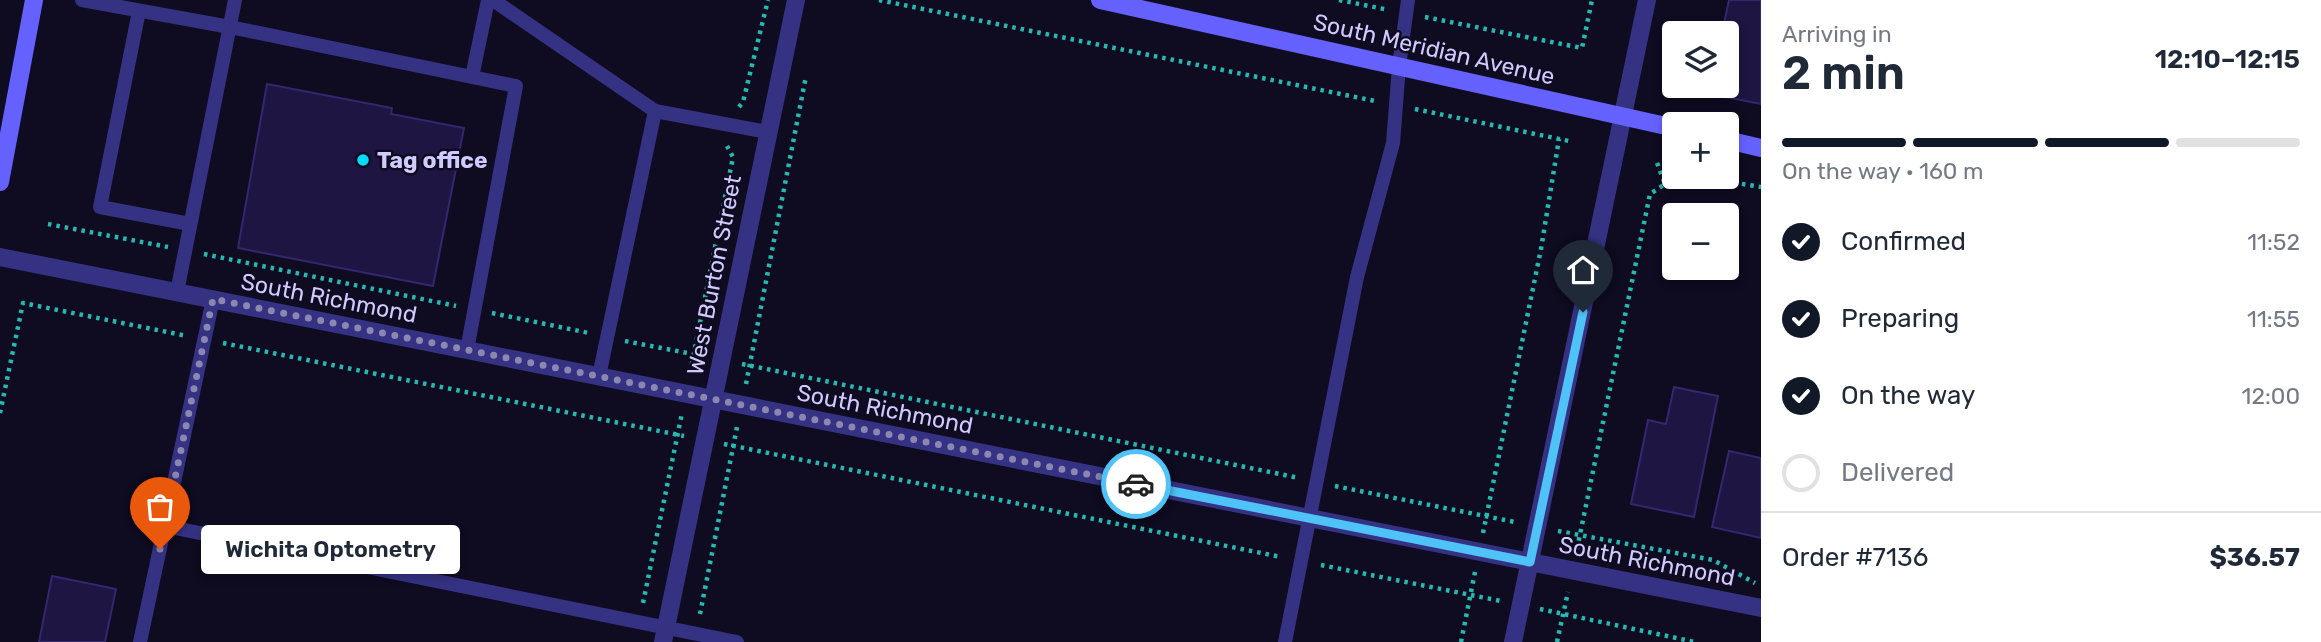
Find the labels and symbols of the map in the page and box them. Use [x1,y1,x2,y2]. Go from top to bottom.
street label: South Meridian Avenue [1311,8,1557,90]
place label: Tag office [377,146,488,174]
marker: Tag office [355,152,371,168]
street label: West Burton Street [681,173,747,377]
pin [1553,240,1613,312]
street label: South Richmond [239,267,419,329]
street label: South Richmond [795,378,975,440]
courier [1101,449,1171,519]
pin [130,477,190,549]
callout: Wichita Optometry [202,524,461,574]
street label: South Richmond [1557,530,1737,592]

